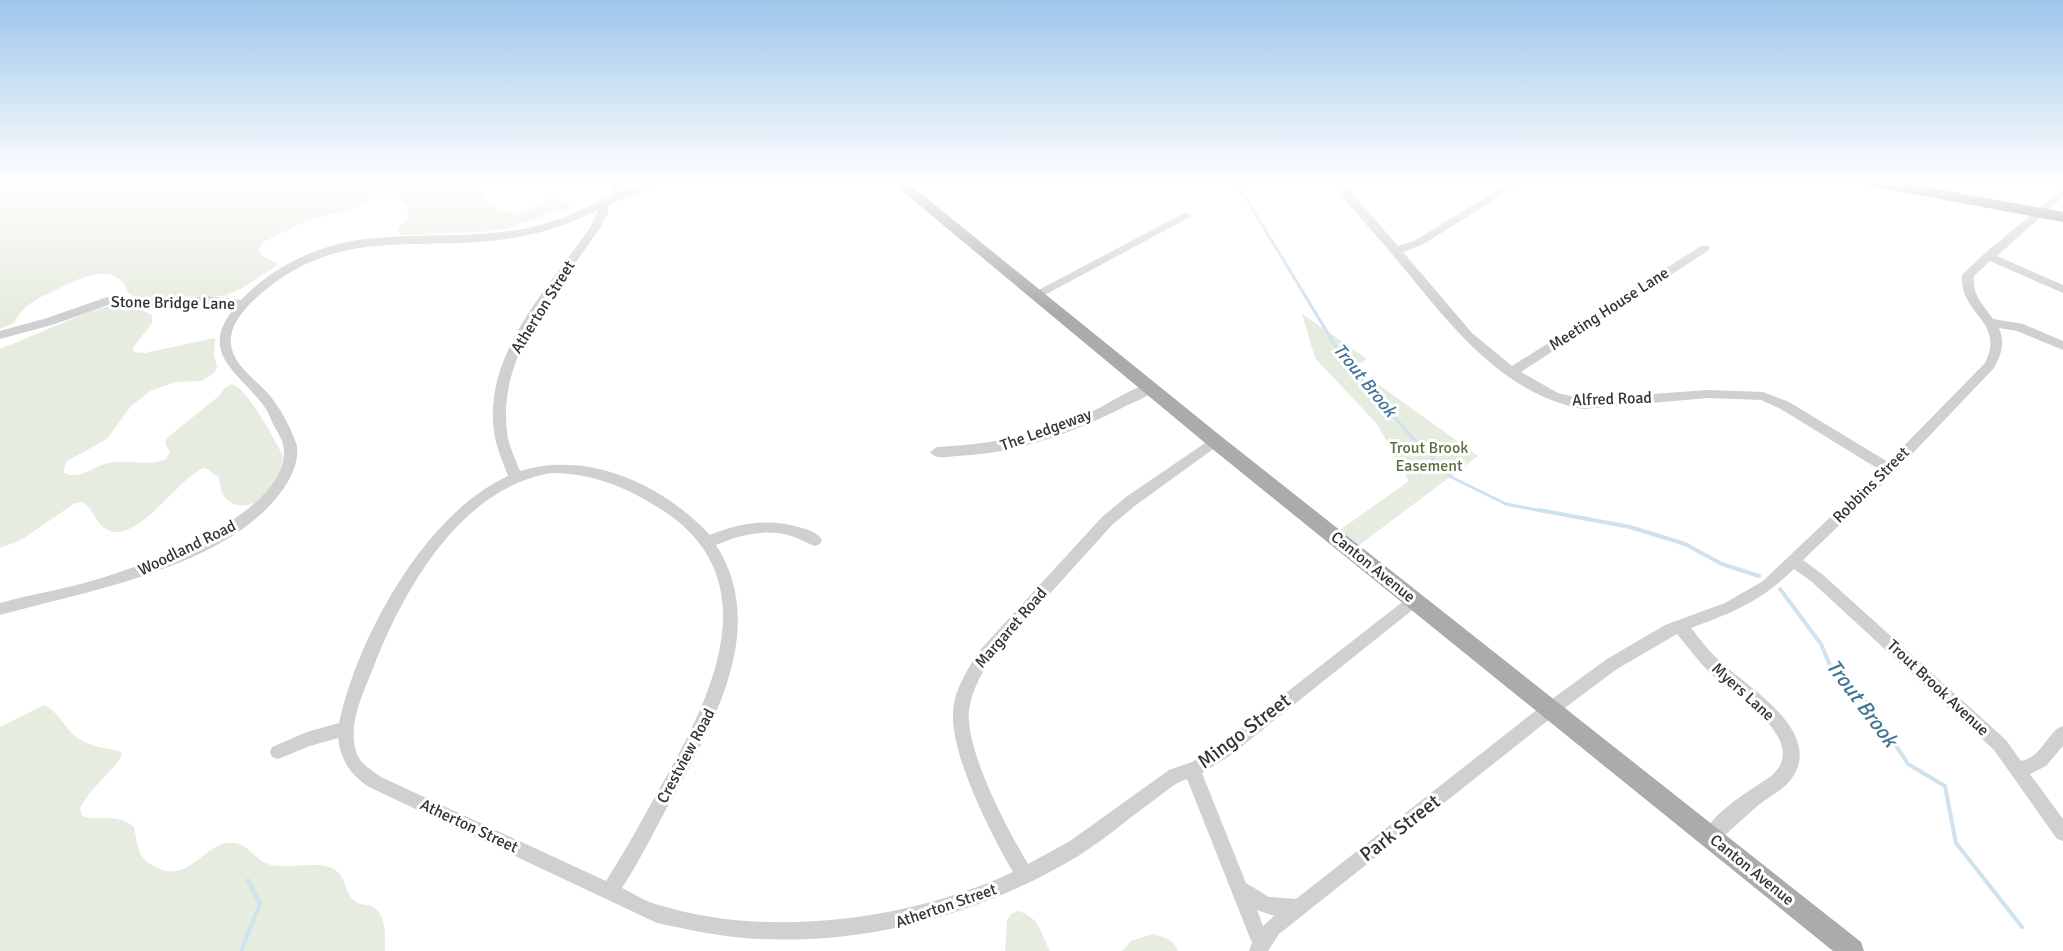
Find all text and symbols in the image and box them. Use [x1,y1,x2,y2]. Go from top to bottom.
street label: Atherton Street [507,257,580,357]
street label: Meeting House Lane [1545,263,1673,355]
street label: Stone Bridge Lane [111,292,235,314]
water label: Trout Brook [1329,339,1403,423]
street label: Alfred Road [1572,388,1652,410]
street label: The Ledgeway [998,404,1095,456]
park label: Trout Brook Easement [1390,438,1468,476]
street label: Robbins Street [1829,442,1914,527]
street label: Woodland Road [135,516,239,580]
street label: Canton Avenue [1327,527,1419,607]
street label: Margaret Road [971,584,1051,672]
street label: Trout Brook Avenue [1883,636,1993,740]
water label: Trout Brook [1821,654,1905,754]
street label: Myers Lane [1707,659,1779,725]
street label: Mingo Street [1193,688,1295,774]
street label: Crestview Road [653,705,719,807]
street label: Park Street [1355,789,1445,867]
street label: Atherton Street [417,795,522,858]
street label: Canton Avenue [1706,830,1798,910]
street label: Atherton Street [893,879,1000,933]

